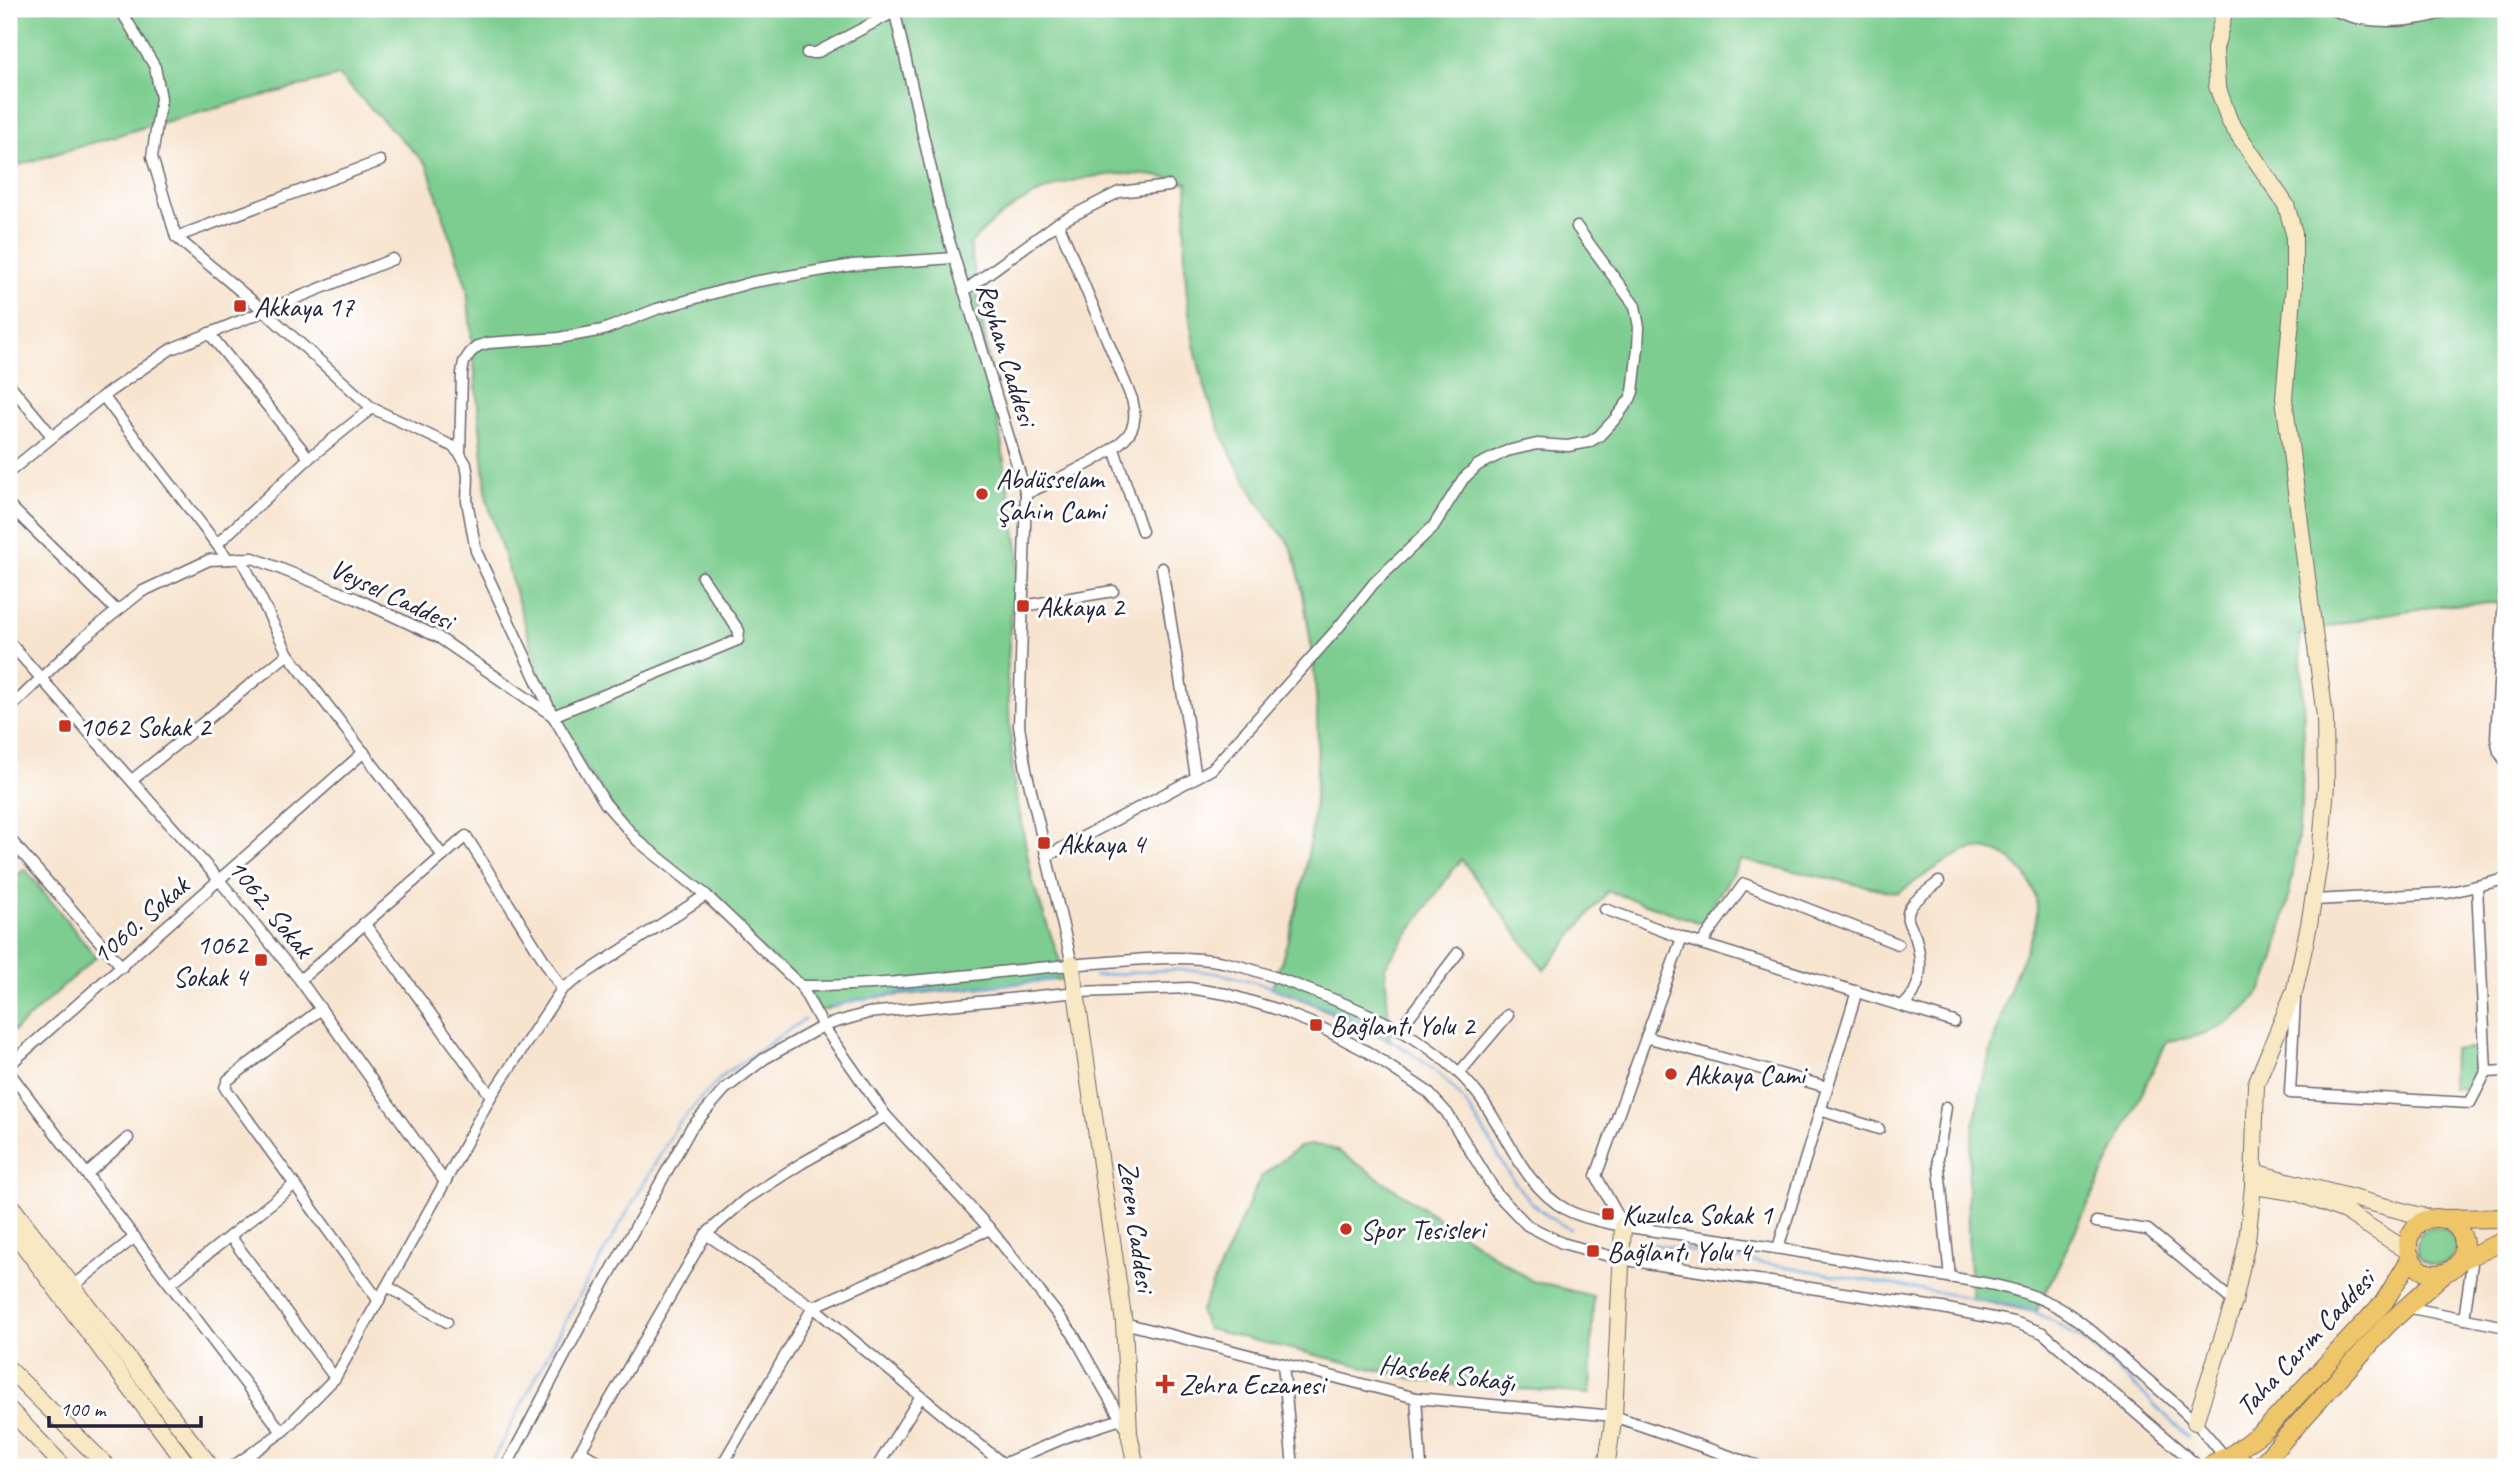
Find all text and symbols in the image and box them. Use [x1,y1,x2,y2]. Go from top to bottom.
street label: Reyhan Caddesi [969,278,1046,433]
place label: Akkaya 17 [254,289,355,324]
marker: Akkaya 17 [232,298,248,314]
place label: Abdüsselam Şahin Cami [996,461,1109,528]
marker: Abdüsselam Şahin Cami [974,486,990,502]
street label: Veysel Caddesi [325,550,463,639]
place label: Akkaya 2 [1037,589,1126,624]
marker: Akkaya 2 [1015,598,1031,614]
place label: 1062 Sokak 2 [79,709,213,744]
marker: 1062 Sokak 2 [57,718,73,734]
place label: Akkaya 4 [1058,826,1147,861]
marker: Akkaya 4 [1036,835,1052,851]
street label: 1062. Sokak [220,851,323,966]
street label: 1060. Sokak [84,867,197,972]
place label: 1062 Sokak 4 [173,927,249,994]
marker: 1062 Sokak 4 [253,952,269,968]
place label: Bağlantı Yolu 2 [1330,1008,1477,1043]
marker: Bağlantı Yolu 2 [1308,1017,1324,1033]
place label: Akkaya Cami [1685,1057,1809,1092]
marker: Akkaya Cami [1663,1066,1679,1082]
street label: Zeren Caddesi [1110,1158,1164,1298]
place label: Kuzulca Sokak 1 [1622,1197,1774,1232]
marker: Kuzulca Sokak 1 [1600,1206,1616,1222]
place label: Spor Tesisleri [1360,1212,1488,1247]
marker: Spor Tesisleri [1338,1221,1354,1237]
place label: Bağlantı Yolu 4 [1607,1234,1754,1269]
marker: Bağlantı Yolu 4 [1585,1243,1601,1259]
street label: Taha Carım Caddesi [2228,1260,2384,1424]
street label: Hasbek Sokağı [1377,1346,1519,1400]
place label: Zehra Eczanesi [1179,1367,1328,1402]
marker: Zehra Eczanesi [1157,1376,1173,1392]
scale bar [49,1385,201,1429]
text: 100 m [60,1396,107,1422]

